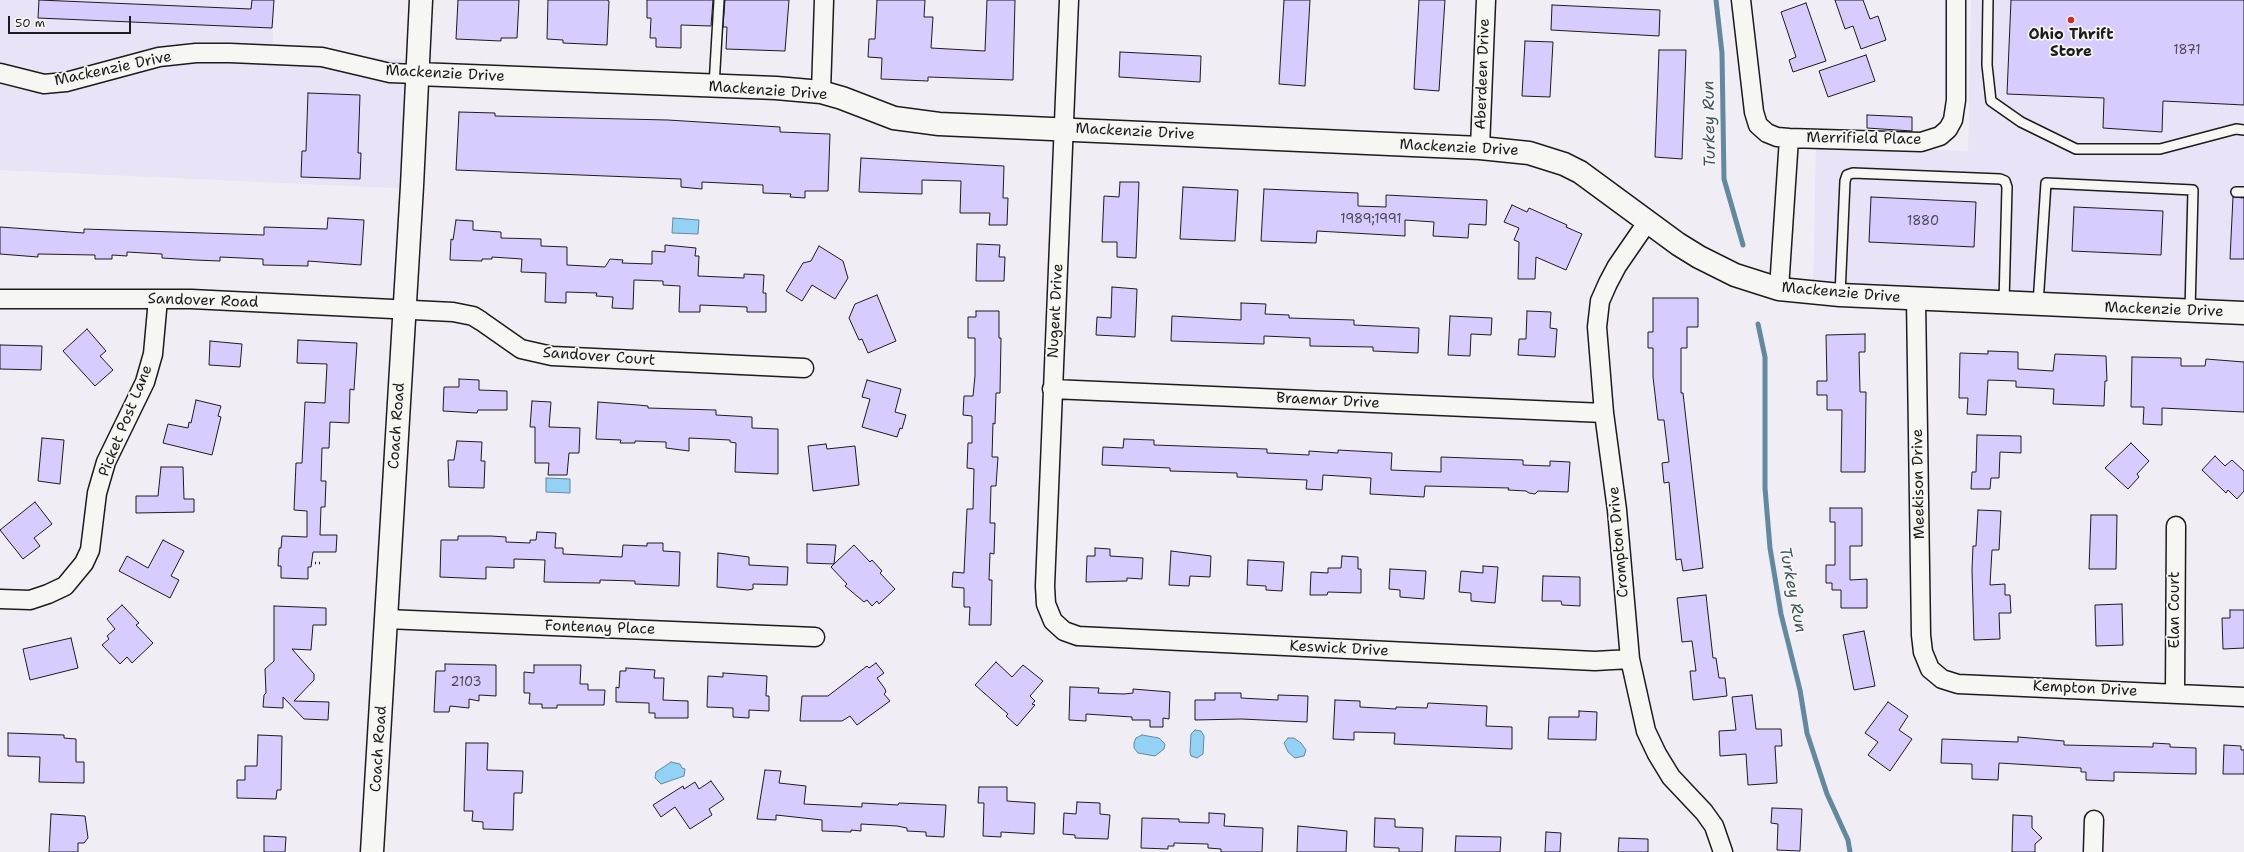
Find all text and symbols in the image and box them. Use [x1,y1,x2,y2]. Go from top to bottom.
scale bar [10,8,133,34]
text: 50 m [15,15,45,31]
marker: Ohio Thrift Store [2066,15,2076,25]
street label: Aberdeen Drive [1472,18,1494,130]
place label: Ohio Thrift Store [2028,26,2114,61]
house number: 1871 [2173,43,2201,59]
street label: Mackenzie Drive [53,48,173,90]
street label: Mackenzie Drive [385,62,505,86]
street label: Mackenzie Drive [708,78,828,104]
water label: Turkey Run [1700,80,1720,168]
street label: Mackenzie Drive [1075,120,1195,144]
street label: Merrifield Place [1806,129,1922,149]
street label: Mackenzie Drive [1399,136,1519,160]
house number: 1989;1991 [1340,212,1402,228]
house number: 1880 [1907,214,1939,230]
street label: Nugent Drive [1045,263,1067,359]
street label: Mackenzie Drive [1781,279,1901,307]
street label: Sandover Road [147,290,259,312]
street label: Mackenzie Drive [2104,299,2224,321]
street label: Sandover Court [542,344,656,370]
street label: Picket Post Lane [95,362,157,480]
street label: Coach Road [385,382,409,470]
street label: Braemar Drive [1276,389,1380,413]
street label: Meekison Drive [1909,429,1929,539]
street label: Crompton Drive [1605,486,1633,598]
water label: Turkey Run [1774,546,1810,634]
street label: Elan Court [2166,572,2184,648]
street label: Fontenay Place [544,617,656,639]
street label: Keswick Drive [1289,637,1389,661]
house number: 2103 [450,675,482,691]
street label: Kempton Drive [2032,677,2138,701]
street label: Coach Road [367,705,391,793]

